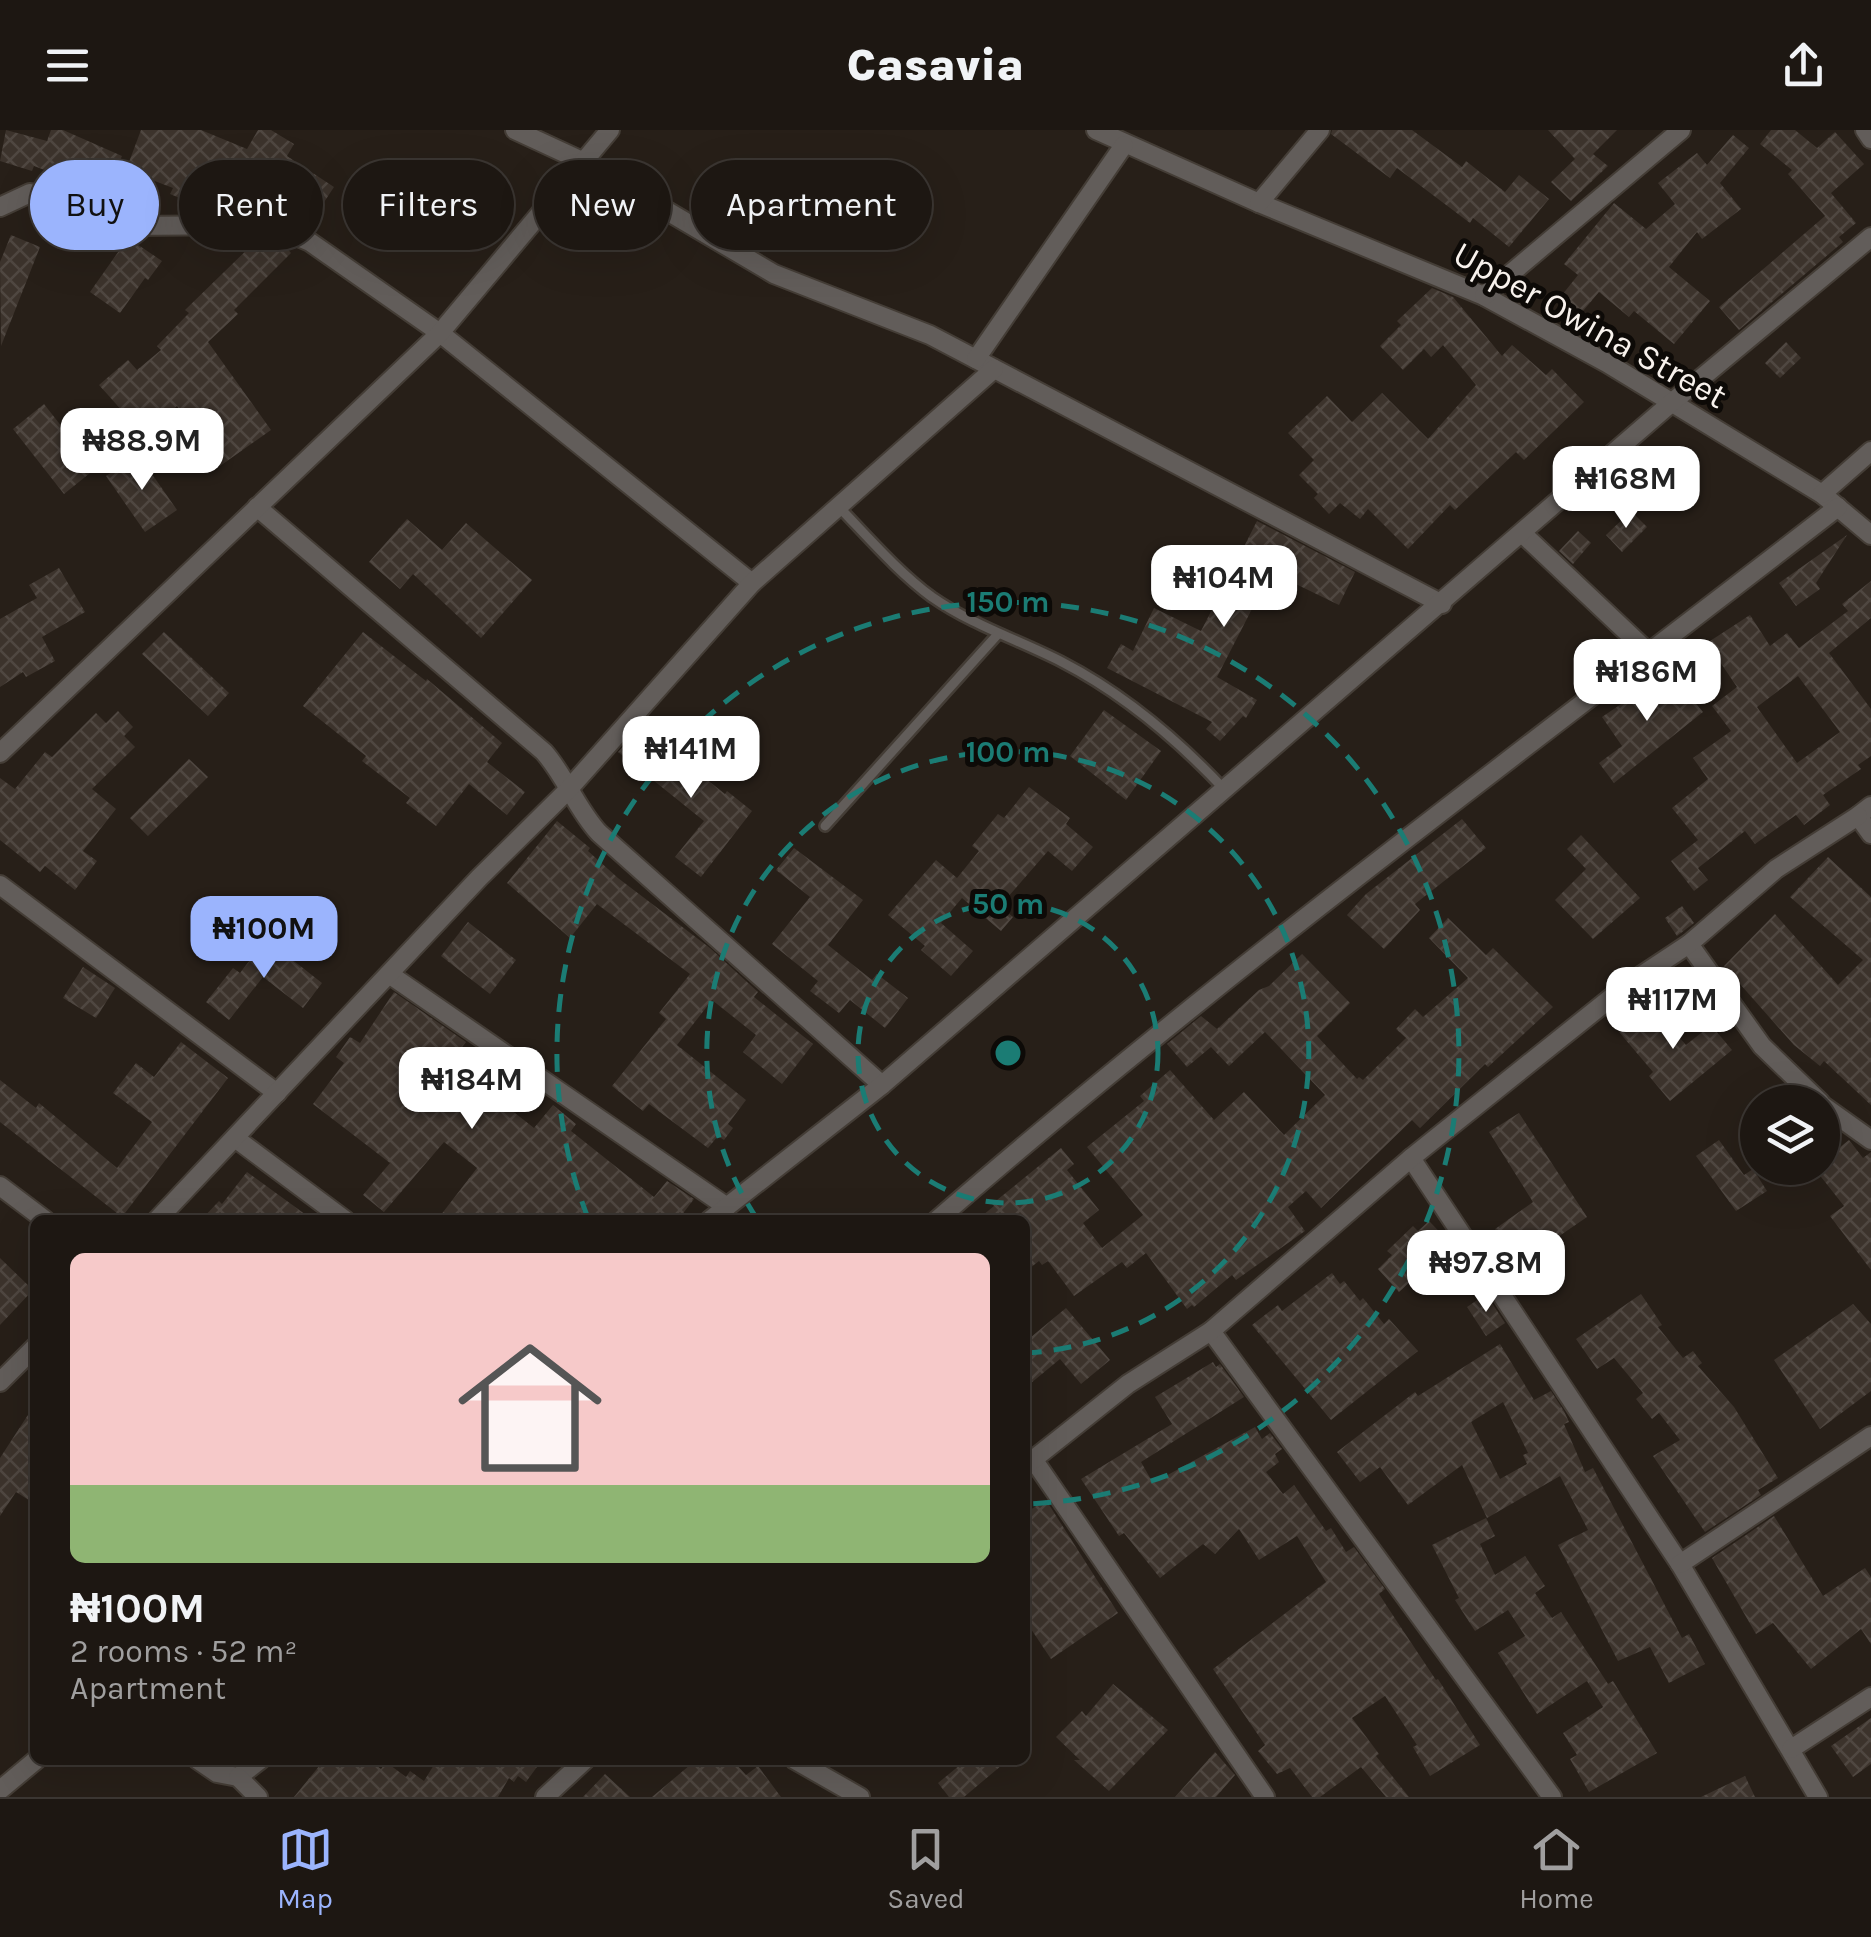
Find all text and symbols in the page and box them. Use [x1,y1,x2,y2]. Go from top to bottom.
icon: menu [40,38,95,93]
icon: share [1776,38,1831,93]
text: Casavia [847,39,1024,91]
chip: Buy [30,160,159,250]
chip: Rent [179,160,323,250]
chip: Filters [343,160,514,250]
chip: New [534,160,671,250]
chip: Apartment [691,160,932,250]
street label: Upper Owina Street [1446,233,1734,417]
pin: ₦88.9M [61,408,223,493]
text: ₦88.9M [83,422,201,459]
pin: ₦168M [1556,446,1696,531]
text: ₦168M [1575,460,1677,497]
pin: ₦104M [1154,545,1294,630]
text: ₦104M [1173,559,1275,596]
text: 150 m [966,584,1050,620]
pin: ₦186M [1577,639,1717,724]
text: ₦186M [1596,653,1698,690]
pin: ₦141M [621,716,761,801]
text: ₦141M [645,730,737,767]
text: 100 m [966,734,1050,770]
text: 50 m [972,886,1044,922]
pin: ₦100M [194,896,334,981]
text: ₦100M [213,910,315,947]
pin: ₦117M [1603,967,1743,1052]
text: ₦117M [1628,981,1718,1018]
centre of rings [990,1035,1026,1071]
pin: ₦184M [402,1047,542,1132]
text: ₦184M [421,1061,523,1098]
map controls [1740,1085,1840,1185]
button: layers [1740,1085,1840,1185]
pin: ₦97.8M [1405,1230,1567,1315]
text: ₦97.8M [1429,1244,1543,1281]
icon: home [440,1318,620,1498]
text: ₦100M [70,1583,205,1633]
text: 2 rooms · 52 m² [70,1633,297,1670]
text: Apartment [70,1670,226,1707]
tab: Map [277,1822,333,1915]
tab: Saved [887,1822,965,1915]
tab: Home [1519,1822,1594,1915]

